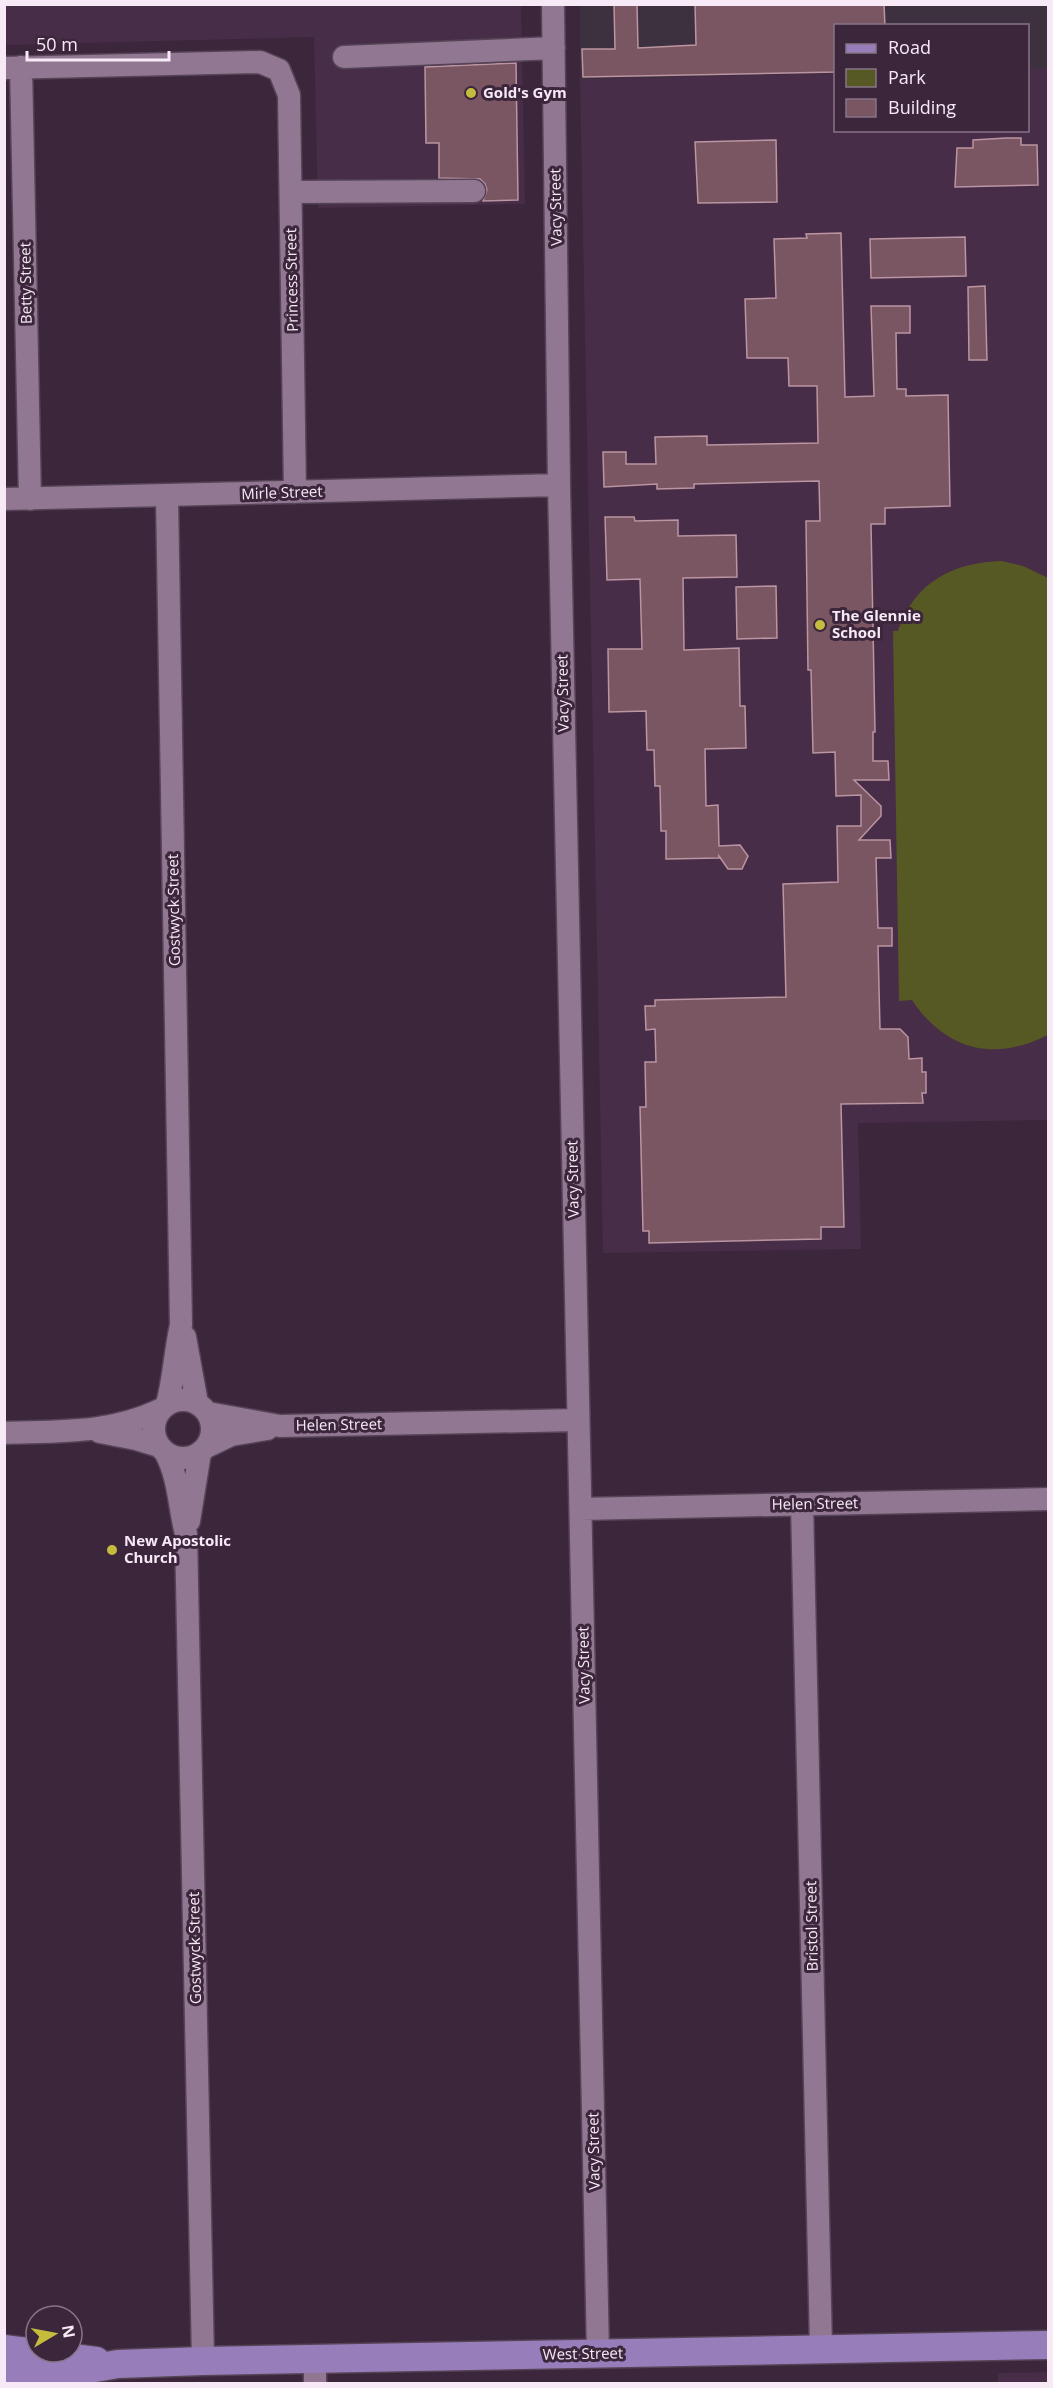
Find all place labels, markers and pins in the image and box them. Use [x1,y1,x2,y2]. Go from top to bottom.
place label: Gold's Gym [483,82,567,102]
marker: Gold's Gym [464,86,478,100]
place label: The Glennie School [832,605,921,642]
marker: The Glennie School [813,618,827,632]
place label: New Apostolic Church [124,1530,231,1567]
marker: New Apostolic Church [105,1543,119,1557]

